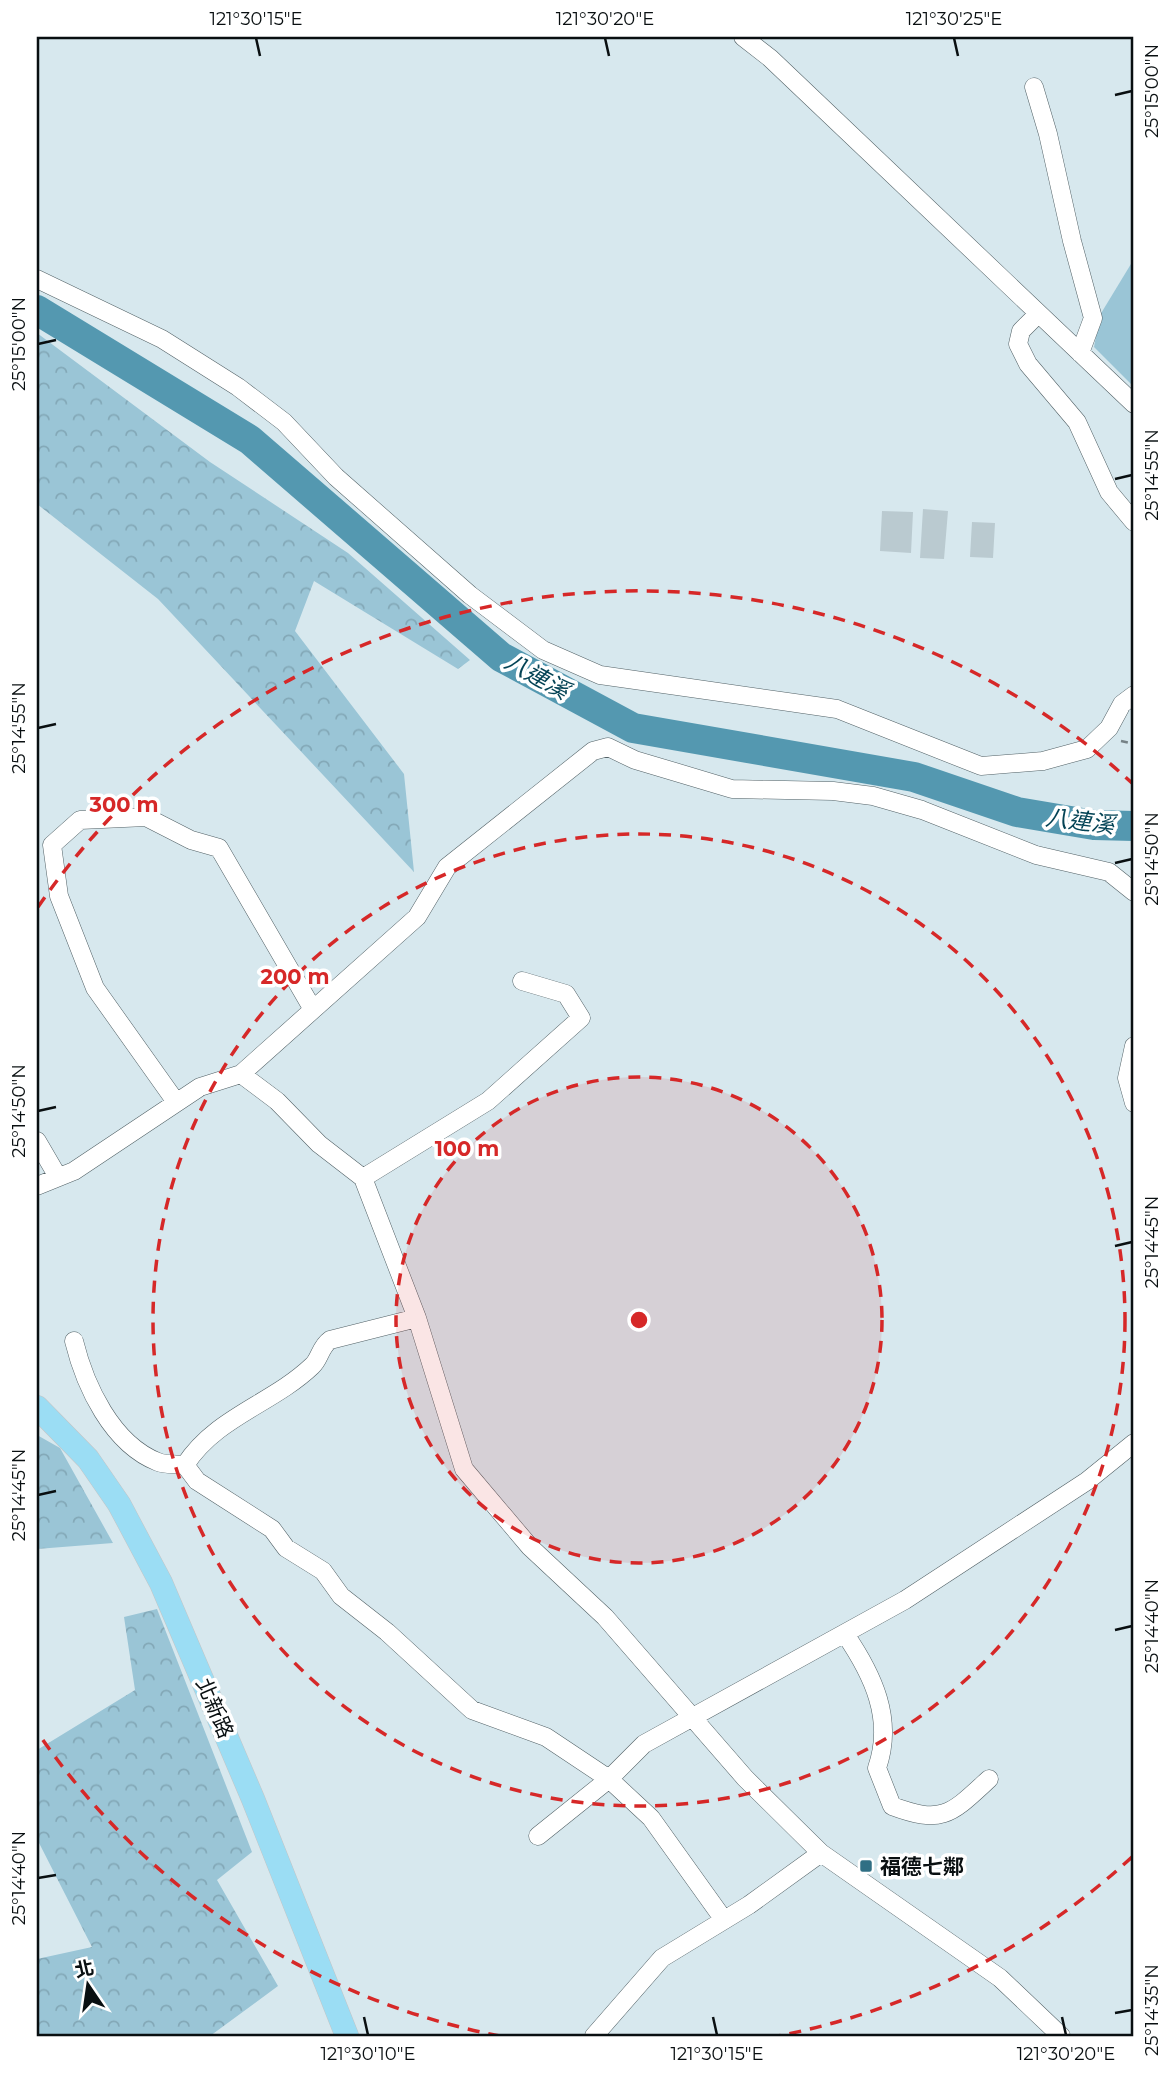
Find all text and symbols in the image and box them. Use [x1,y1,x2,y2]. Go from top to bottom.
text: 121°30'15"E [209,8,303,30]
text: 121°30'20"E [556,8,654,30]
text: 121°30'25"E [906,8,1002,30]
text: 25°15'00"N [1141,44,1163,138]
text: 25°15'00"N [8,297,30,391]
text: 25°14'55"N [1141,429,1163,521]
water label: 八連溪 [500,647,577,706]
text: 25°14'55"N [8,682,30,774]
text: 300 m [89,792,158,817]
water label: 八連溪 [1044,803,1119,839]
text: 25°14'50"N [1141,812,1163,906]
text: 200 m [261,964,329,989]
text: 25°14'50"N [8,1064,30,1158]
text: 100 m [435,1136,499,1161]
text: 25°14'45"N [1141,1196,1163,1288]
centre of rings [627,1308,651,1332]
text: 25°14'45"N [8,1449,30,1541]
text: 25°14'40"N [1141,1579,1163,1673]
street label: 北新路 [191,1674,239,1742]
text: 25°14'40"N [8,1831,30,1925]
place label: 福德七鄰 [880,1854,964,1879]
marker: 福德七鄰 [858,1858,874,1874]
north arrow [52,1951,122,2021]
text: 北 [72,1956,96,1982]
text: 25°14'35"N [1141,1964,1163,2056]
text: 121°30'10"E [320,2043,416,2065]
text: 121°30'15"E [670,2043,764,2065]
text: 121°30'20"E [1017,2043,1115,2065]

